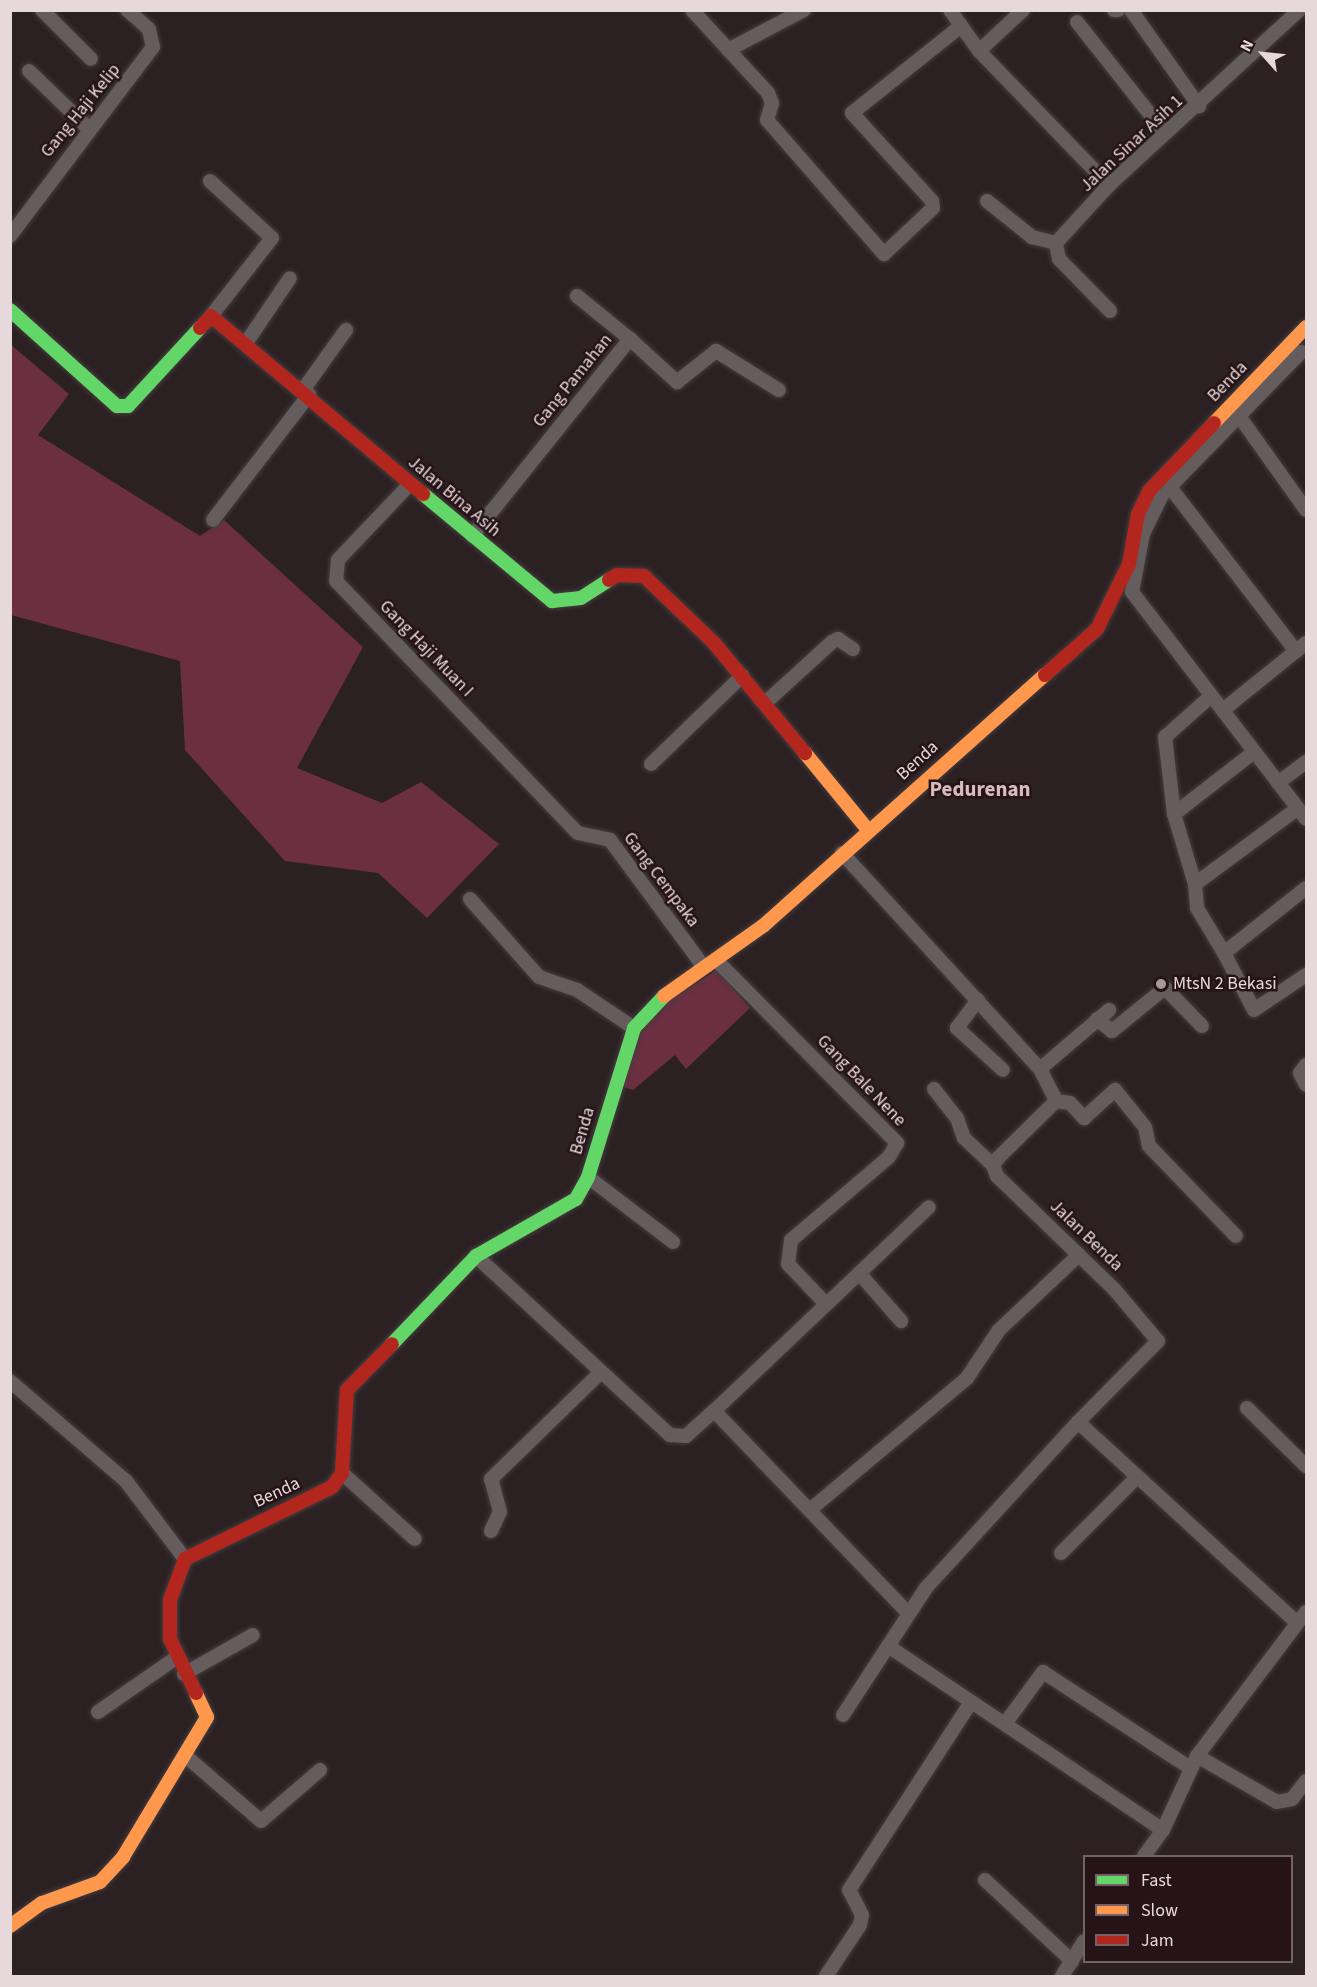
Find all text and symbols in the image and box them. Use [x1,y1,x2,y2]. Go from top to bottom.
north arrow [1233,24,1293,84]
text: N [1235,36,1259,56]
street label: Gang Haji Kelip [37,60,125,162]
street label: Jalan Sinar Asih 1 [1076,91,1188,197]
street label: Gang Pamahan [529,330,617,432]
street label: Benda [1203,357,1253,407]
street label: Jalan Bina Asih [403,452,505,542]
street label: Gang Haji Muan I [374,596,478,702]
street label: Benda [893,737,943,785]
district label: Pedurenan [929,776,1031,802]
street label: Gang Cempaka [618,828,704,932]
place label: MtsN 2 Bekasi [1173,973,1277,995]
marker: MtsN 2 Bekasi [1154,977,1168,991]
street label: Gang Bale Nene [812,1031,910,1131]
street label: Benda [566,1105,600,1157]
street label: Jalan Benda [1045,1196,1127,1276]
street label: Benda [250,1473,304,1513]
legend [1083,1855,1293,1963]
text: Fast [1141,1868,1172,1893]
text: Slow [1141,1898,1178,1923]
text: Jam [1141,1928,1174,1953]

